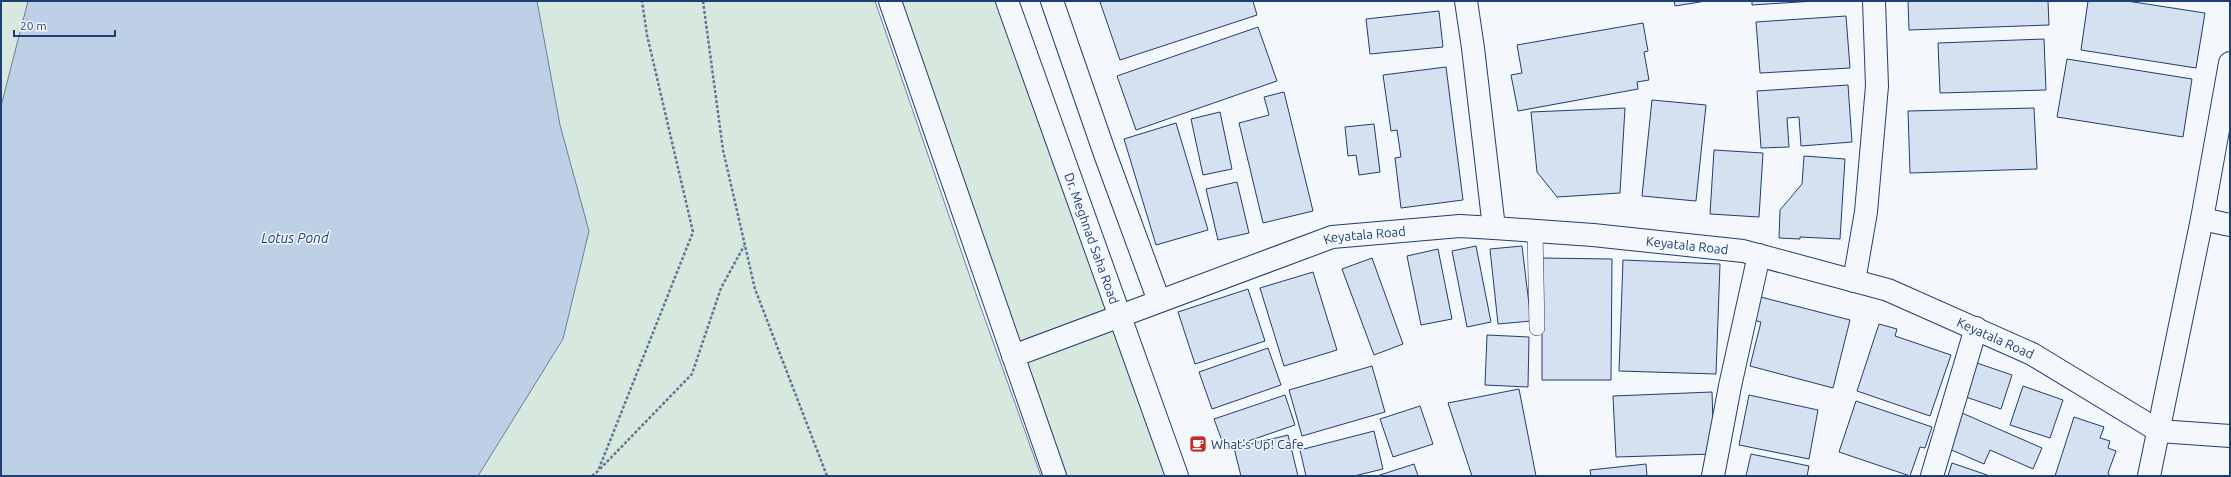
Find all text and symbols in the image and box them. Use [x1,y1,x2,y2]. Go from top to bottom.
scale bar [14,12,115,38]
text: 20 m [20,19,47,32]
street label: Dr. Meghnad Saha Road [1062,171,1122,306]
street label: Keyatala Road [1321,224,1406,247]
water label: Lotus Pond [261,230,330,246]
street label: Keyatala Road [1645,234,1729,256]
street label: Keyatala Road [1955,315,2036,361]
cafe icon: What's Up! Cafe [1188,434,1208,454]
place label: What's Up! Cafe [1211,437,1304,451]

